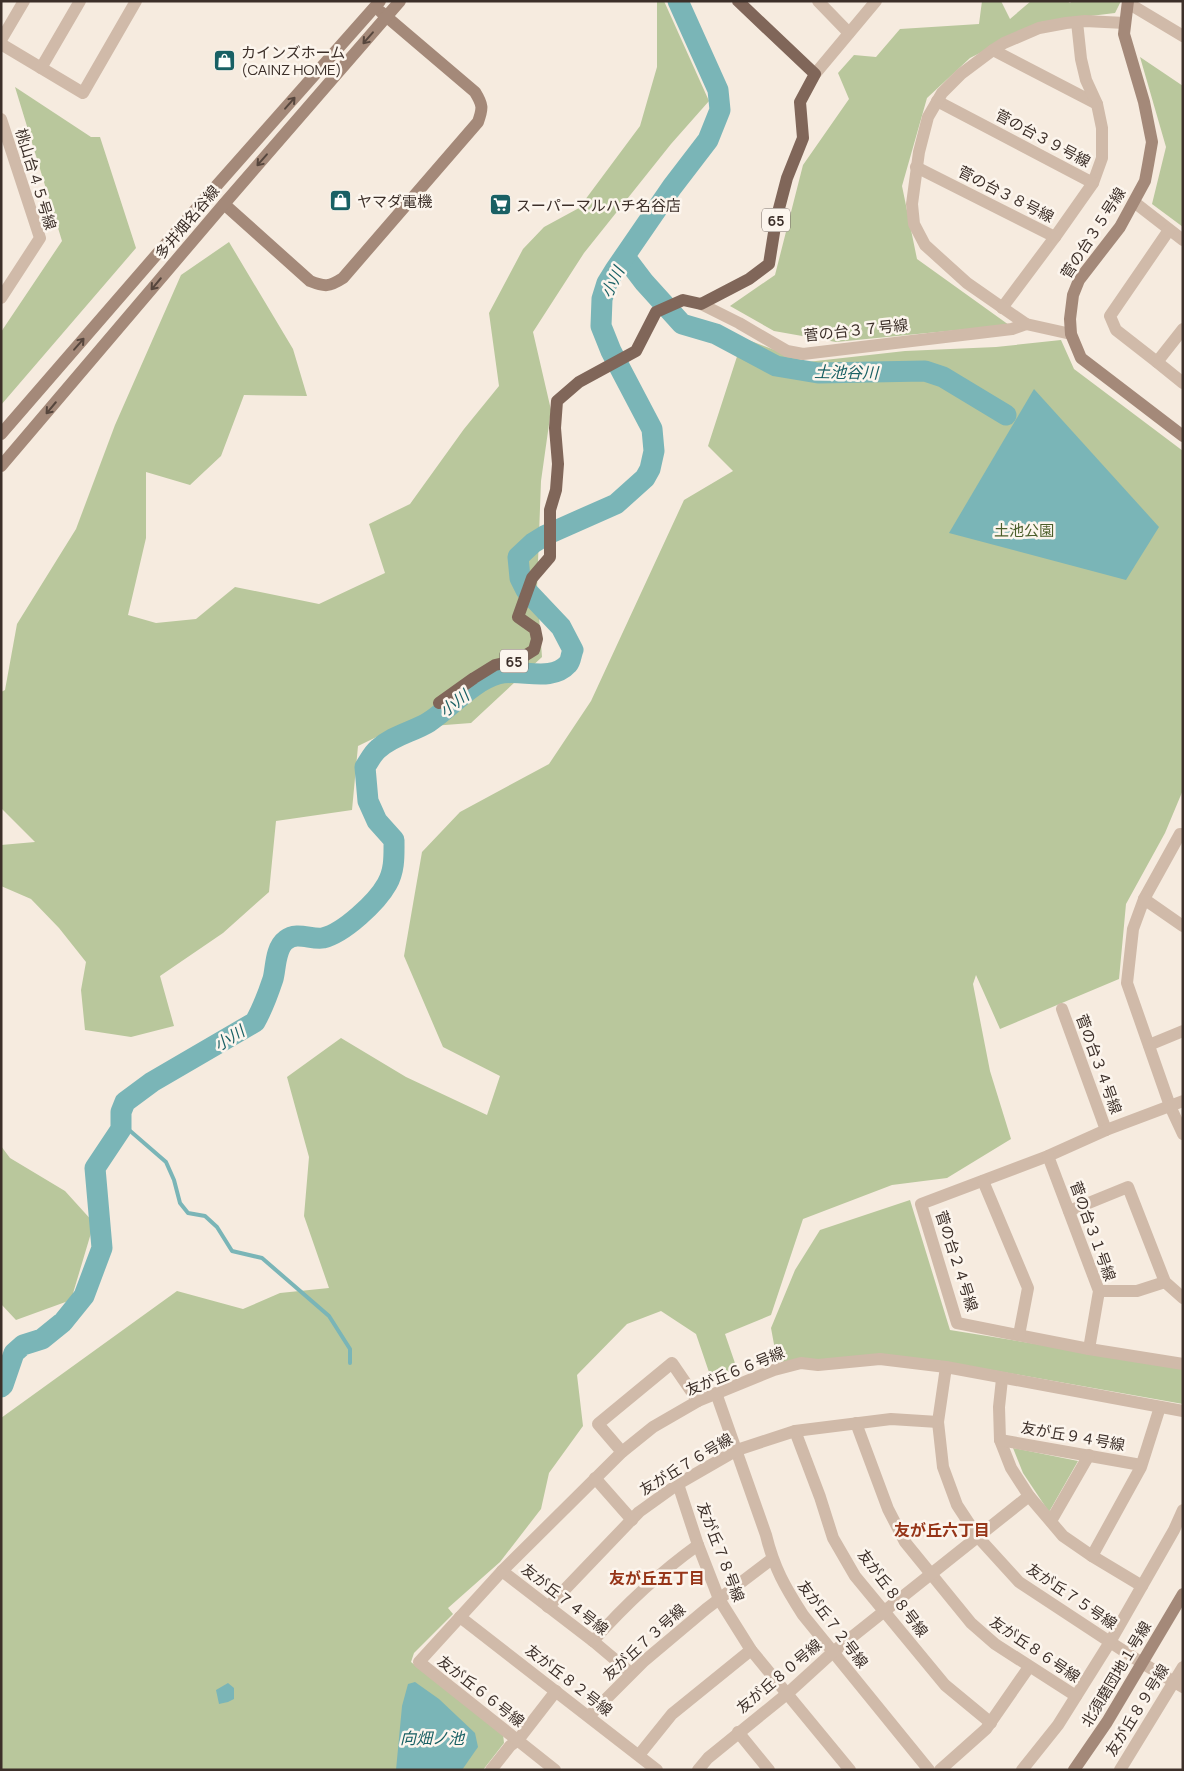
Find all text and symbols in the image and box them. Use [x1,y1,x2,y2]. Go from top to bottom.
one-way arrow [362,31,374,44]
place label: カインズホーム (CAINZ HOME) [241,42,345,80]
shop icon: カインズホーム (CAINZ HOME) [213,49,237,73]
one-way arrow [284,97,295,110]
street label: 菅の台３９号線 [992,104,1094,172]
street label: 桃山台４５号線 [11,126,61,232]
one-way arrow [256,154,267,167]
street label: 菅の台３８号線 [954,161,1058,227]
street label: 多井畑名谷線 [150,181,224,263]
street label: 菅の台３５号線 [1056,183,1130,283]
shop icon: ヤマダ電機 [329,189,353,213]
place label: ヤマダ電機 [357,191,432,212]
supermarket icon: スーパーマルハチ名谷店 [488,193,512,217]
place label: スーパーマルハチ名谷店 [516,195,681,216]
road number: 65 [762,208,790,232]
water label: 小川 [595,261,630,301]
one-way arrow [150,277,161,290]
street label: 菅の台３７号線 [803,314,909,346]
one-way arrow [73,338,84,351]
water label: 土池谷川 [814,360,880,384]
one-way arrow [45,401,56,414]
park label: 土池公園 [994,520,1054,541]
road number: 65 [500,649,528,672]
water label: 小川 [435,683,475,721]
street label: 菅の台３４号線 [1071,1011,1127,1117]
water label: 小川 [210,1019,250,1056]
street label: 菅の台３１号線 [1065,1178,1121,1284]
street label: 菅の台２４号線 [931,1208,983,1314]
street label: 友が丘６６号線 [682,1342,788,1400]
street label: 友が丘９４号線 [1019,1417,1127,1455]
street label: 友が丘７６号線 [636,1428,736,1500]
street label: 友が丘７８号線 [692,1499,750,1605]
district label: 友が丘六丁目 [894,1519,990,1541]
street label: 友が丘８８号線 [853,1545,933,1641]
street label: 友が丘７４号線 [517,1558,613,1640]
street label: 友が丘７５号線 [1023,1558,1121,1634]
district label: 友が丘五丁目 [609,1567,705,1589]
street label: 友が丘７２号線 [793,1576,873,1672]
street label: 友が丘７３号線 [598,1599,690,1685]
street label: 友が丘８６号線 [986,1611,1084,1687]
street label: 北須磨団地１号線 [1076,1617,1156,1731]
street label: 友が丘８０号線 [732,1634,826,1718]
street label: 友が丘８２号線 [521,1639,617,1721]
street label: 友が丘６６号線 [433,1650,529,1732]
street label: 友が丘８９号線 [1100,1660,1174,1760]
water label: 向畑ノ池 [400,1727,466,1749]

